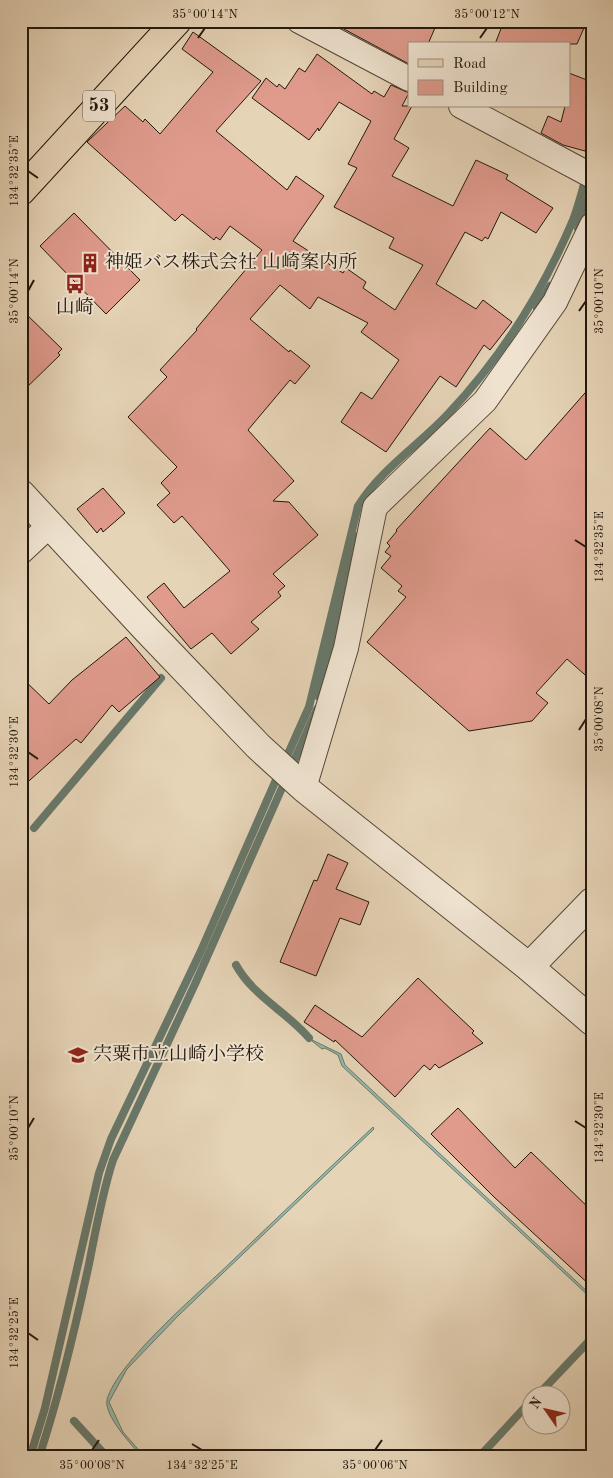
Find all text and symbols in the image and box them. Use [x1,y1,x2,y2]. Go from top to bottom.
text: 35°00'14"N [172,8,238,21]
text: 35°00'12"N [454,8,520,21]
legend [408,42,570,108]
text: Road [453,57,487,72]
text: Building [453,81,508,96]
road number: 53 [83,90,115,122]
text: 134°32'35"E [8,135,21,207]
place label: 神姫バス株式会社 山崎案内所 [105,251,357,273]
building icon: 神姫バス株式会社 山崎案内所 [79,252,101,274]
text: 35°00'14"N [8,258,21,324]
text: 35°00'10"N [593,268,606,334]
bus stop icon: 山崎 [64,273,86,295]
place label: 山崎 [56,297,94,318]
text: 134°32'35"E [593,511,606,583]
text: 35°00'08"N [593,686,606,752]
text: 134°32'30"E [9,716,21,788]
school or university icon: 宍粟市立山崎小学校 [67,1044,89,1066]
place label: 宍粟市立山崎小学校 [93,1044,264,1065]
text: 134°32'30"E [594,1092,606,1164]
text: 35°00'10"N [8,1095,21,1161]
text: 134°32'25"E [8,1297,21,1369]
north arrow [520,1386,570,1436]
text: N [527,1395,545,1412]
text: 35°00'08"N [59,1459,125,1472]
text: 134°32'25"E [166,1459,238,1472]
text: 35°00'06"N [342,1459,408,1472]

